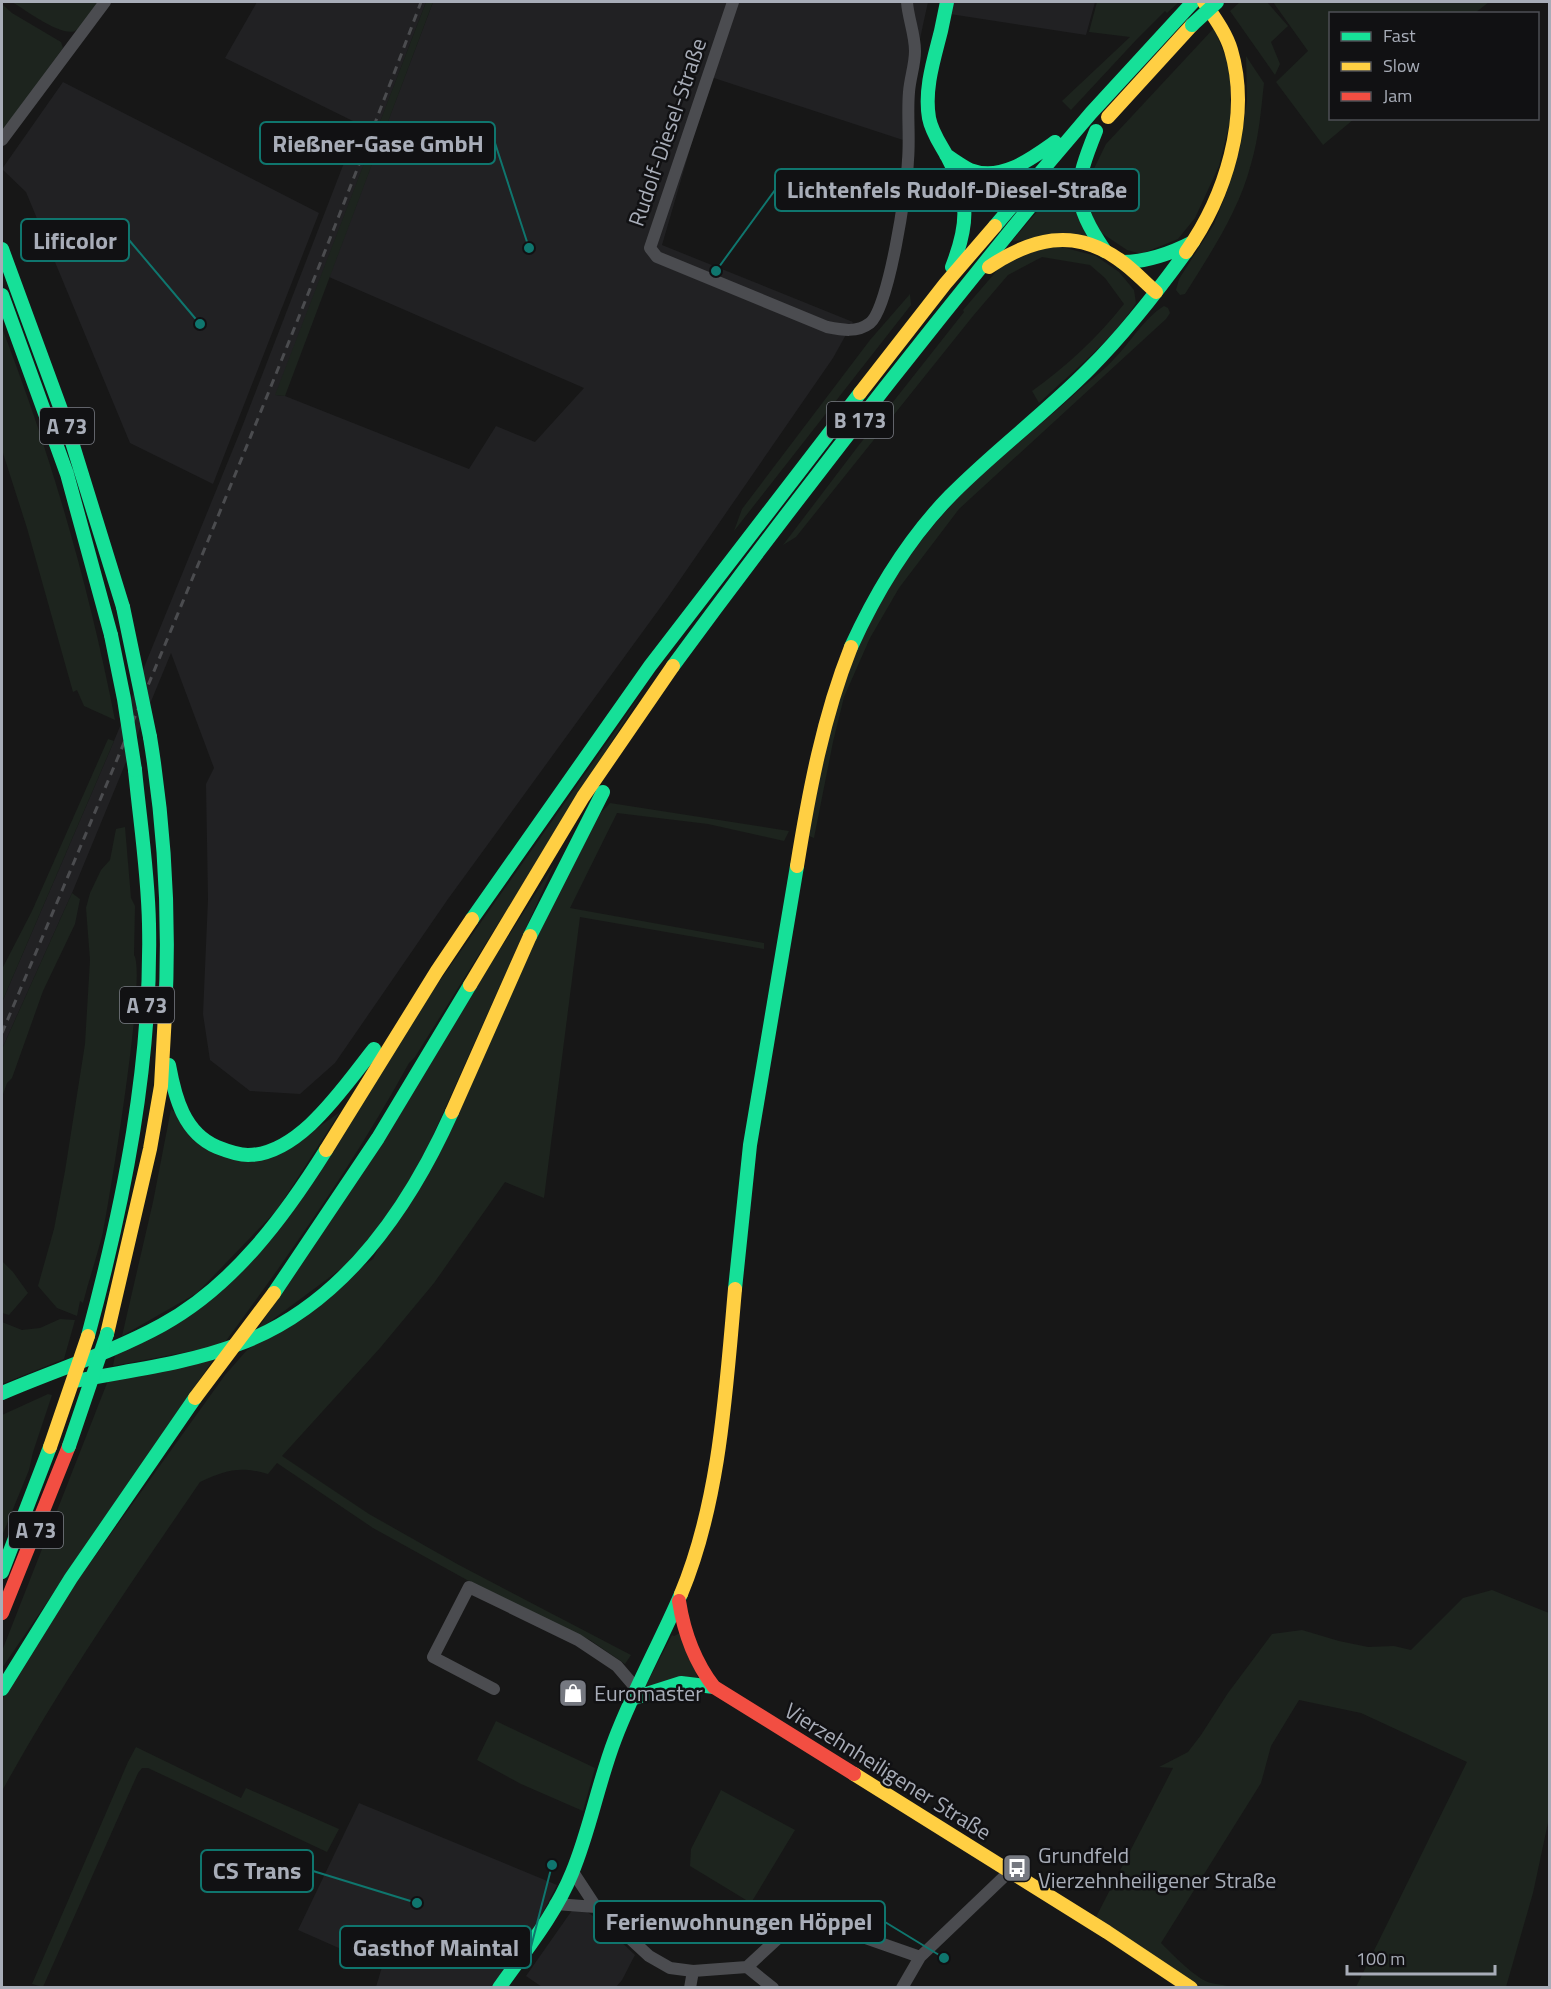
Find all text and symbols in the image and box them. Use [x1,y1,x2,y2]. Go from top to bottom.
legend [1329,12,1539,120]
text: Fast [1383,22,1416,49]
street label: Rudolf-Diesel-Straße [619,33,715,231]
text: Slow [1383,52,1420,79]
text: Jam [1383,82,1412,109]
callout: Rießner-Gase GmbH [260,122,495,164]
text: Rießner-Gase GmbH [272,125,484,161]
callout: Lichtenfels Rudolf-Diesel-Straße [775,169,1139,211]
text: Lichtenfels Rudolf-Diesel-Straße [787,171,1127,207]
callout: Lificolor [21,219,129,261]
text: Lificolor [33,222,117,258]
road number: B 173 [827,402,893,438]
road number: A 73 [40,408,94,444]
road number: A 73 [120,987,174,1023]
road number: A 73 [9,1512,63,1548]
place label: Euromaster [594,1676,703,1710]
shop icon: Euromaster [557,1677,589,1709]
street label: Vierzehnheiligener Straße [778,1693,998,1849]
place label: Grundfeld Vierzehnheiligener Straße [1038,1838,1276,1897]
callout: CS Trans [201,1850,313,1892]
text: CS Trans [213,1852,301,1888]
bus stop icon: Grundfeld Vierzehnheiligener Straße [1001,1852,1033,1884]
callout: Ferienwohnungen Höppel [594,1901,885,1943]
text: Ferienwohnungen Höppel [606,1903,872,1939]
callout: Gasthof Maintal [340,1926,531,1968]
text: Gasthof Maintal [353,1929,519,1965]
scale bar [1347,1938,1496,1976]
text: 100 m [1356,1945,1405,1972]

